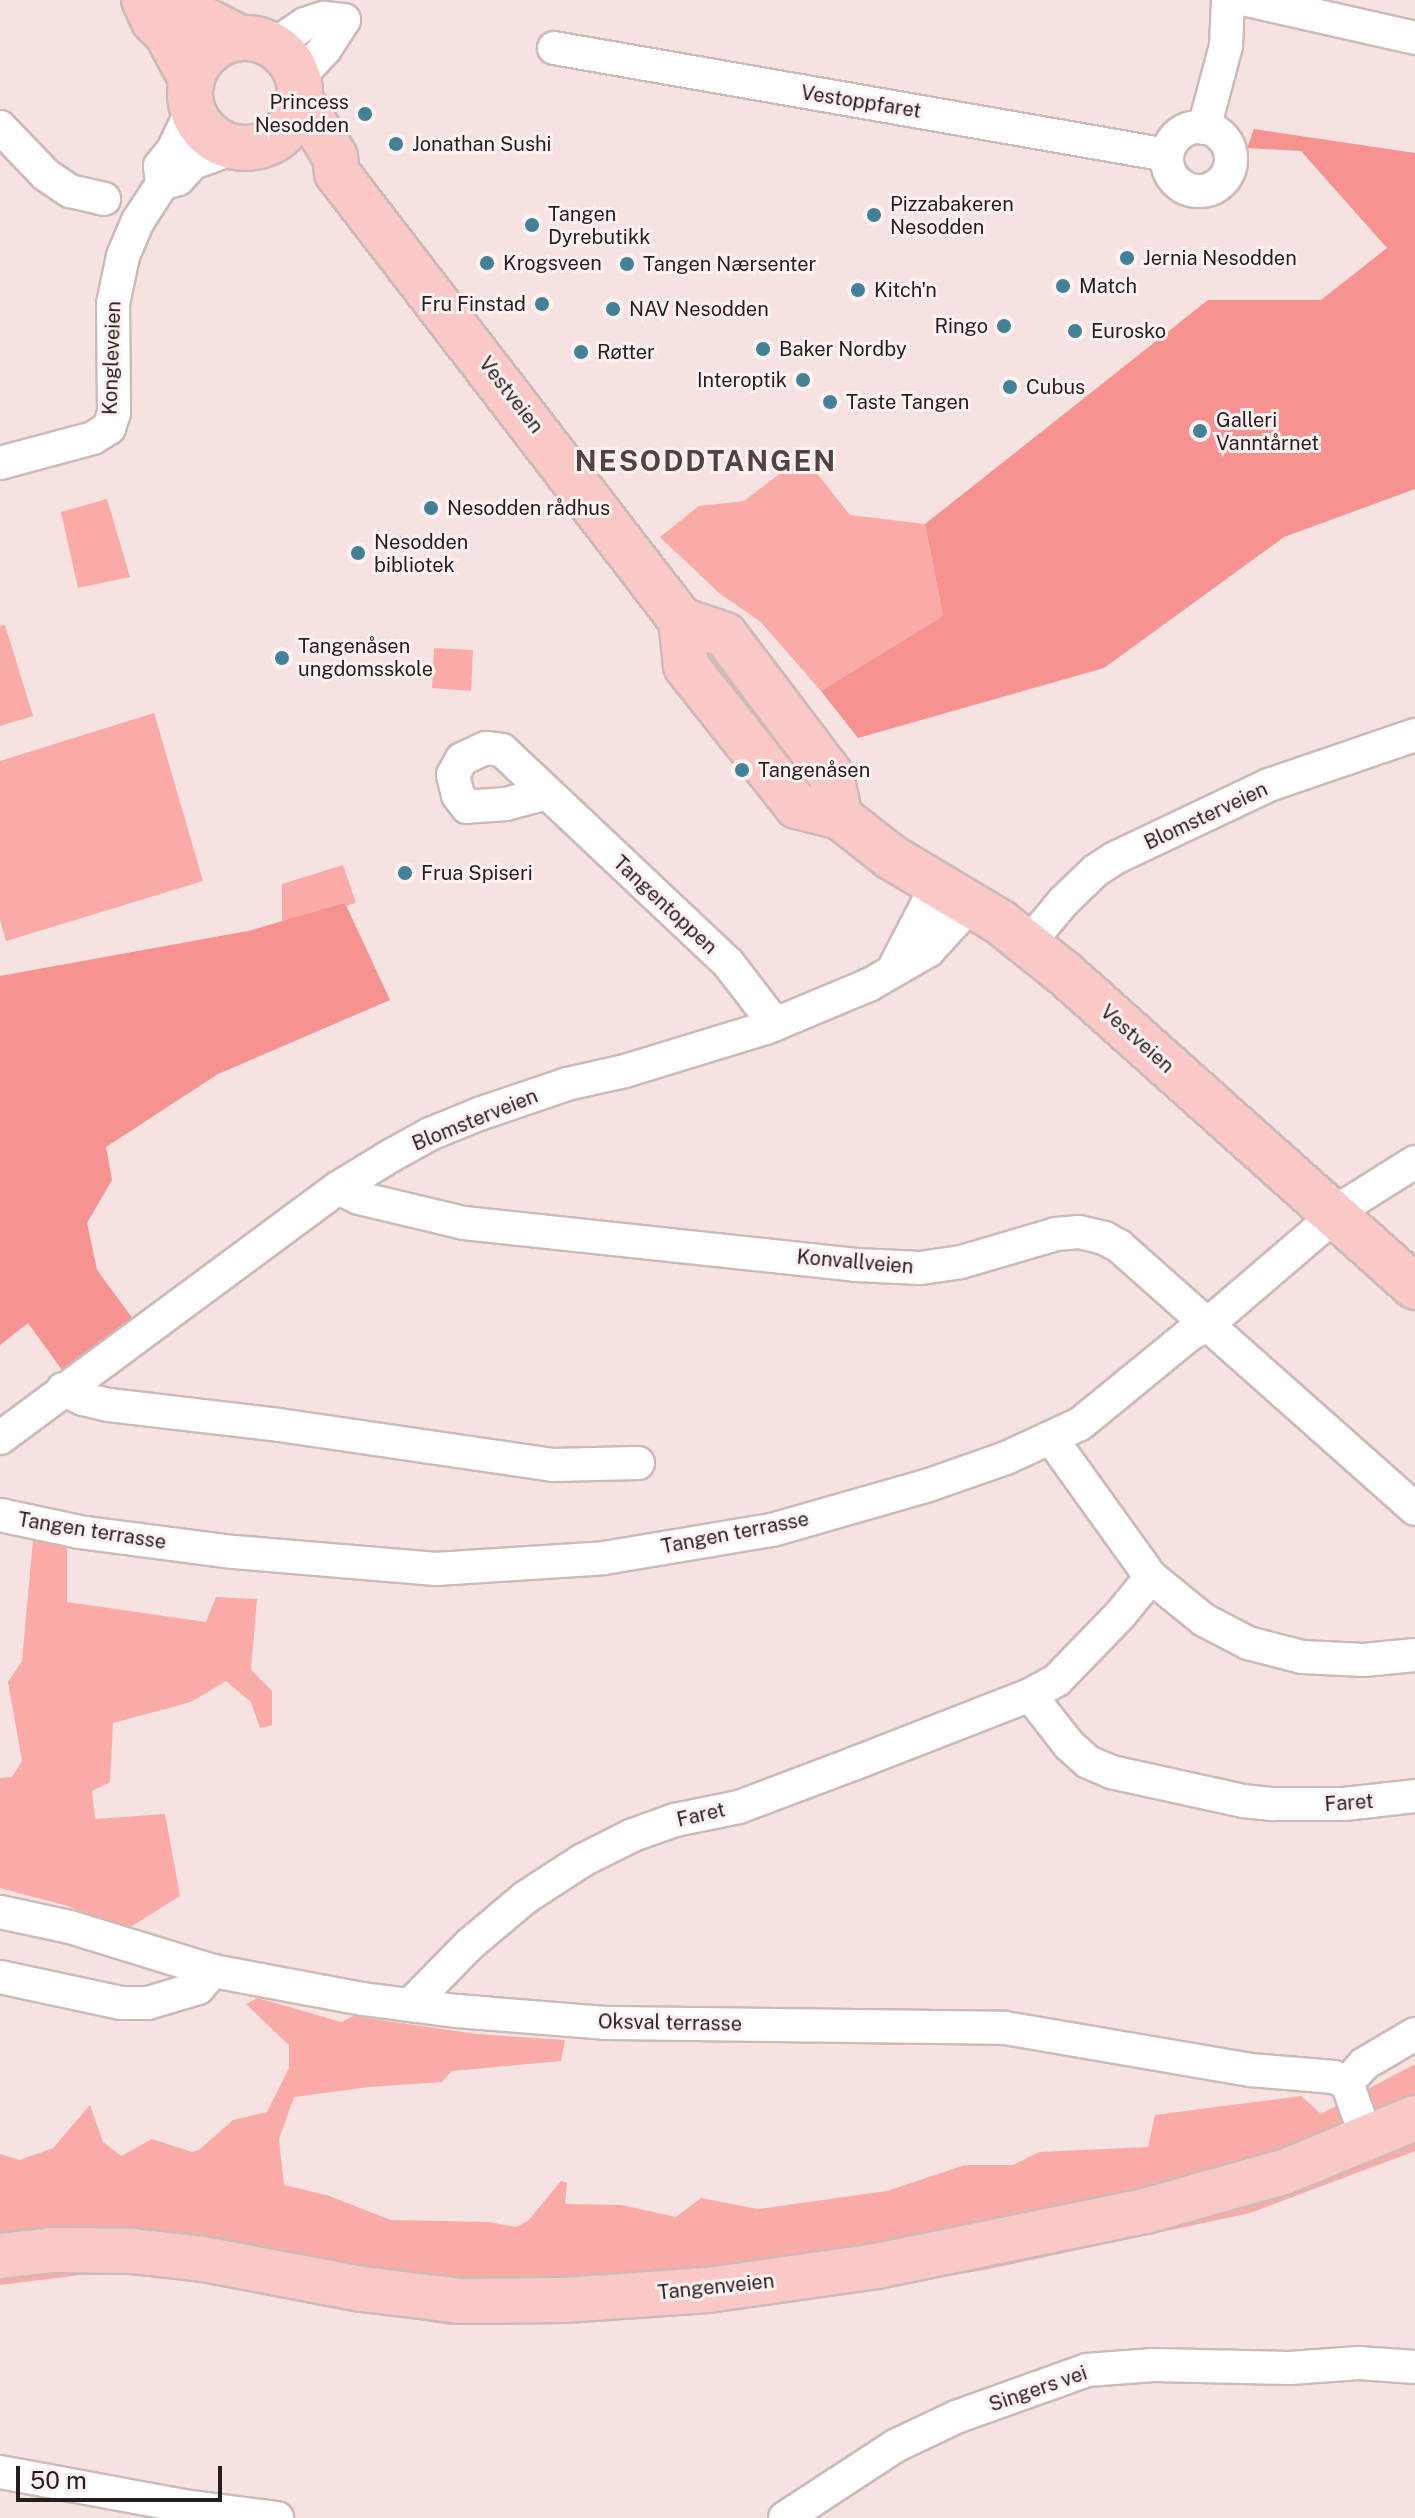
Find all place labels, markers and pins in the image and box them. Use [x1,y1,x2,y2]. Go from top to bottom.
place label: Princess Nesodden [255,90,349,137]
marker: Princess Nesodden [356,105,374,123]
place label: Jonathan Sushi [412,132,552,156]
marker: Jonathan Sushi [387,135,405,153]
place label: Pizzabakeren Nesodden [890,192,1014,239]
place label: Tangen Dyrebutikk [548,202,650,249]
marker: Pizzabakeren Nesodden [865,206,883,224]
marker: Tangen Dyrebutikk [523,216,541,234]
place label: Jernia Nesodden [1143,246,1297,270]
marker: Jernia Nesodden [1118,249,1136,267]
place label: Krogsveen [503,251,602,275]
place label: Tangen Nærsenter [643,252,816,276]
marker: Krogsveen [478,254,496,272]
marker: Tangen Nærsenter [618,255,636,273]
place label: Match [1079,274,1137,298]
marker: Match [1054,277,1072,295]
place label: Kitch'n [874,278,937,302]
marker: Kitch'n [849,281,867,299]
place label: Fru Finstad [421,292,526,316]
marker: Fru Finstad [533,295,551,313]
place label: NAV Nesodden [629,297,769,321]
marker: NAV Nesodden [604,300,622,318]
place label: Ringo [935,314,988,338]
marker: Ringo [995,317,1013,335]
place label: Eurosko [1091,319,1166,343]
marker: Eurosko [1066,322,1084,340]
place label: Baker Nordby [779,337,907,361]
place label: Røtter [597,340,655,364]
marker: Baker Nordby [754,340,772,358]
marker: Røtter [572,343,590,361]
place label: Interoptik [697,368,787,392]
marker: Interoptik [794,371,812,389]
place label: Cubus [1026,375,1085,399]
marker: Cubus [1001,378,1019,396]
place label: Taste Tangen [846,390,970,414]
marker: Taste Tangen [821,393,839,411]
place label: Galleri Vanntårnet [1216,408,1319,455]
marker: Galleri Vanntårnet [1191,422,1209,440]
place label: Nesodden rådhus [447,496,610,520]
marker: Nesodden rådhus [422,499,440,517]
place label: Nesodden bibliotek [374,530,468,577]
marker: Nesodden bibliotek [349,544,367,562]
place label: Tangenåsen ungdomsskole [298,634,433,681]
marker: Tangenåsen ungdomsskole [273,649,291,667]
place label: Tangenåsen [758,758,870,782]
marker: Tangenåsen [733,761,751,779]
place label: Frua Spiseri [421,861,533,885]
marker: Frua Spiseri [396,864,414,882]

